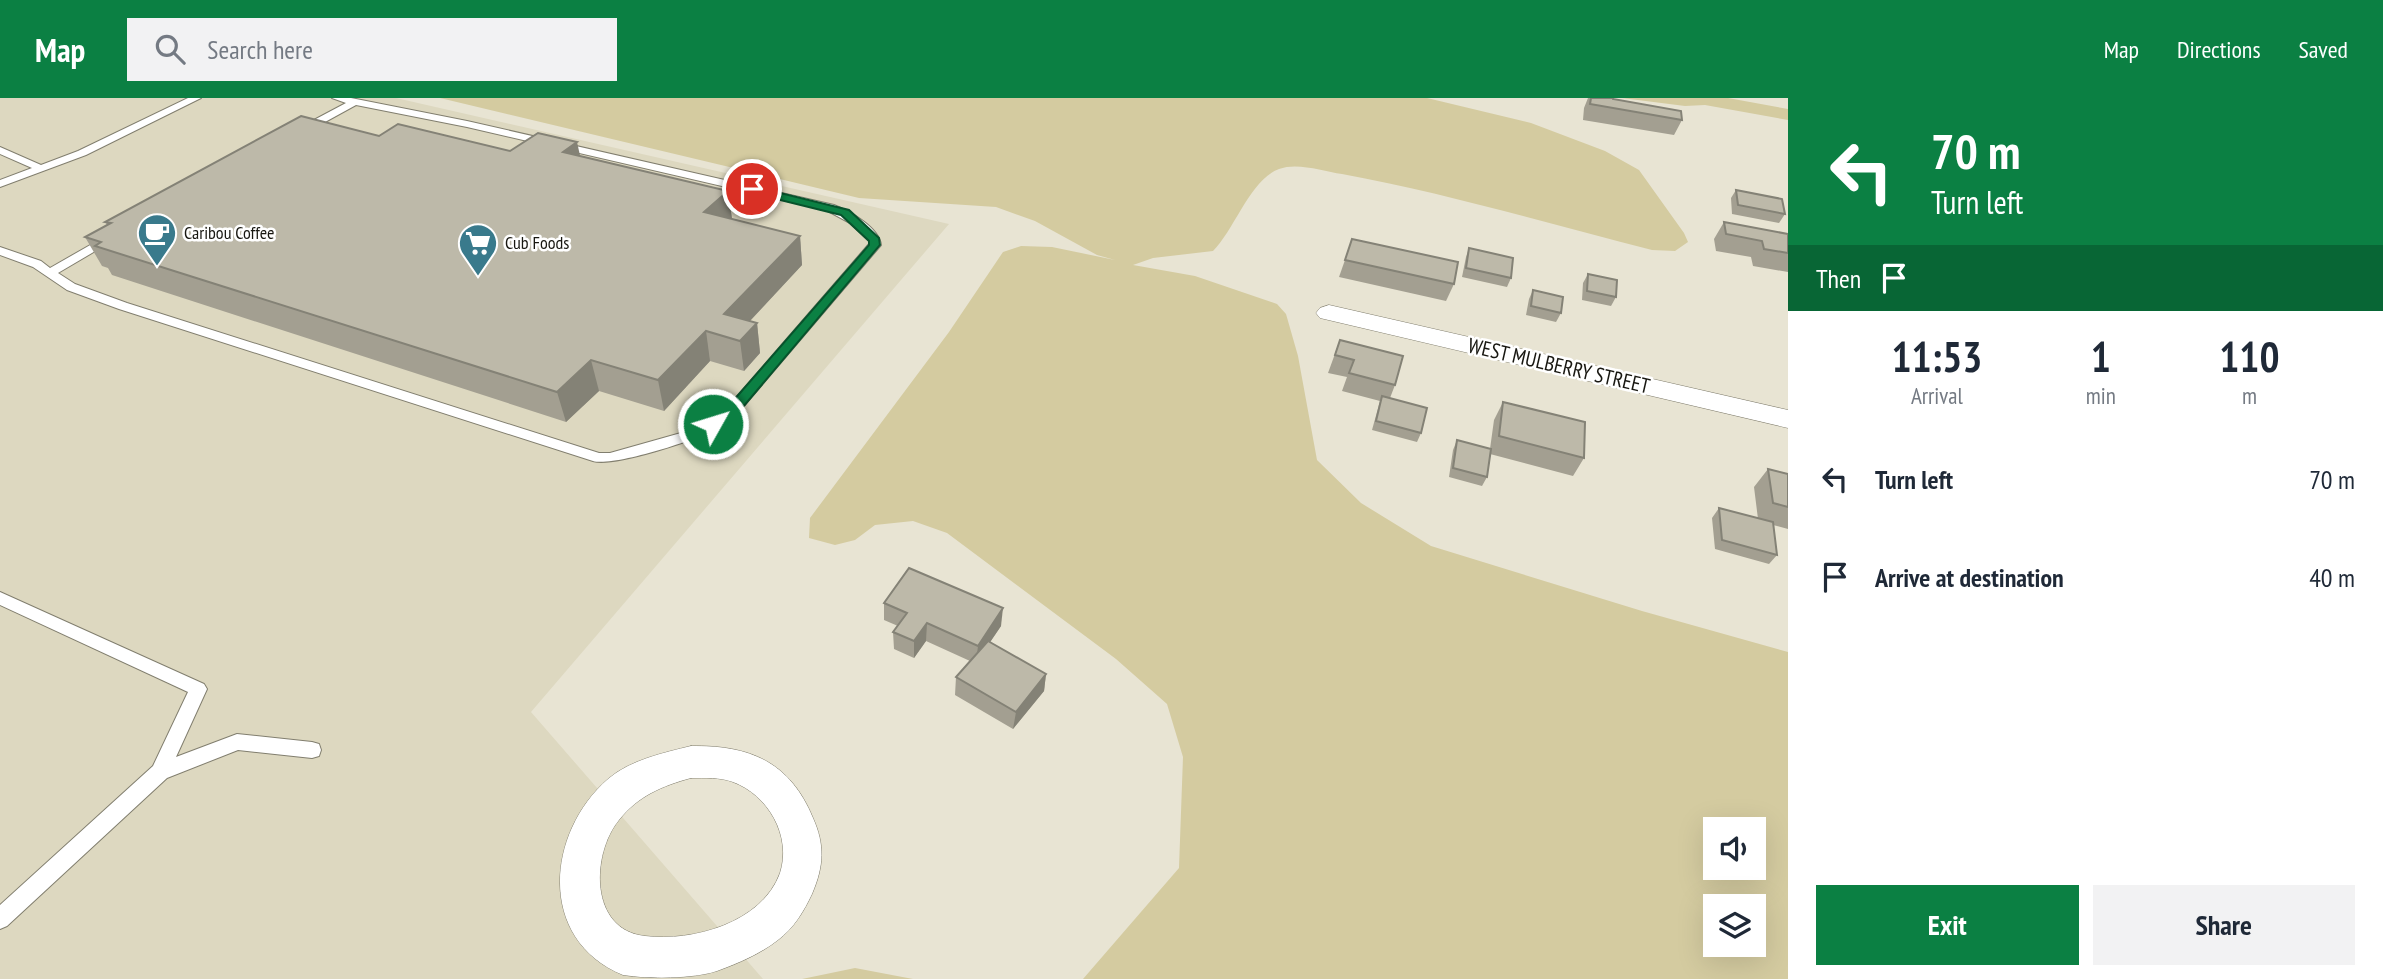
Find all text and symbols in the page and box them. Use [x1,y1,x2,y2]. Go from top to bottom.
search box [127,18,617,81]
text: Map [35,28,85,71]
icon: search [151,30,189,68]
text: Search here [207,33,313,66]
text: Map [2104,34,2139,65]
text: Directions [2177,34,2261,65]
text: Saved [2299,34,2348,65]
text: 70 m [1931,119,2020,183]
icon: left [1816,126,1907,217]
pin [722,159,782,219]
icon: arrive [733,170,771,208]
text: Turn left [1931,181,2023,223]
cafe icon: Caribou Coffee [136,212,178,267]
place label: Caribou Coffee [184,221,274,244]
supermarket icon: Cub Foods [457,222,499,277]
place label: Cub Foods [505,231,569,254]
icon: arrive [1875,259,1913,297]
text: Then [1816,262,1861,295]
text: 11:53 [1891,329,1982,384]
text: 1 [2091,329,2111,384]
text: 110 [2219,329,2280,384]
street label: WEST MULBERRY STREET [1466,331,1653,400]
text: Arrival [1911,381,1963,410]
text: min [2086,381,2116,410]
text: m [2242,381,2257,410]
position arrow [676,387,750,461]
icon: left [1816,460,1854,498]
text: Turn left [1875,463,1953,496]
text: 70 m [2309,463,2355,496]
icon: arrive [1816,558,1854,596]
text: Arrive at destination [1875,561,2064,594]
text: 40 m [2309,561,2355,594]
map controls [1703,817,1766,957]
button: sound [1703,817,1766,880]
button: Exit [1816,885,2079,965]
button: Share [2093,885,2355,965]
button: layers [1703,894,1766,957]

